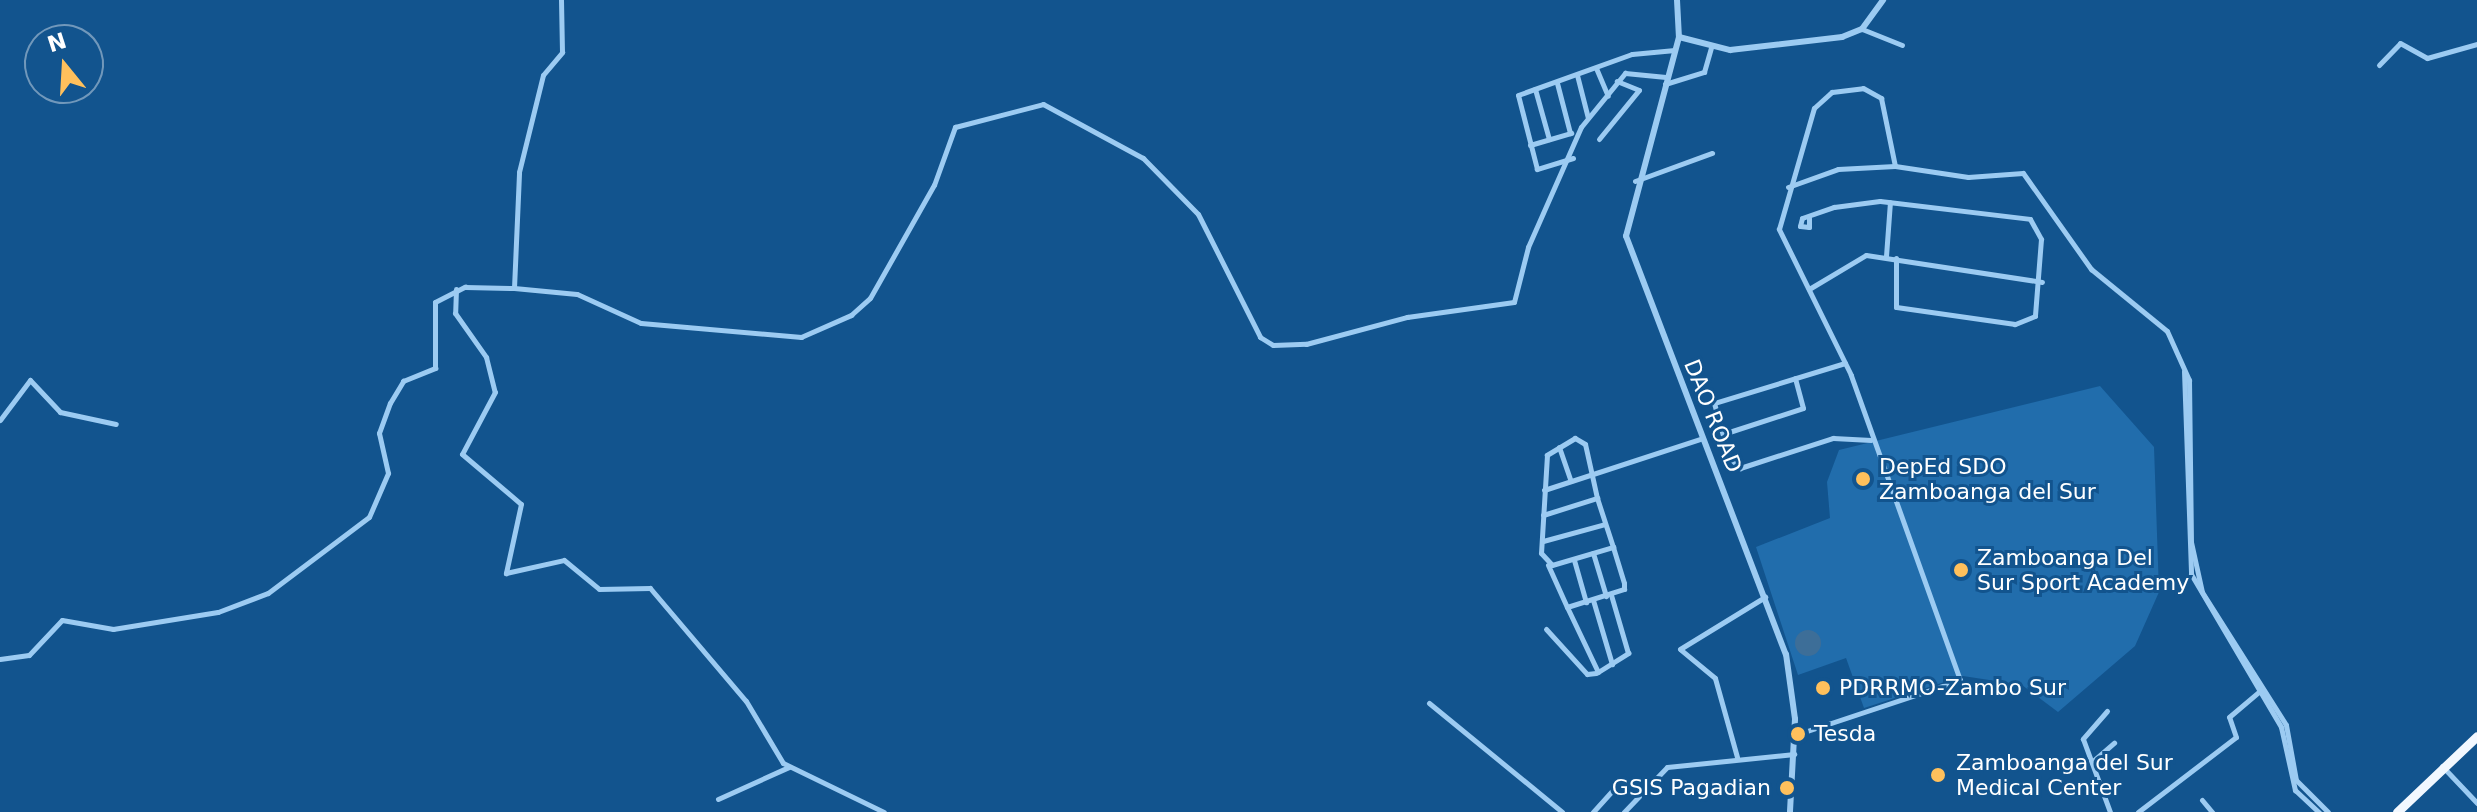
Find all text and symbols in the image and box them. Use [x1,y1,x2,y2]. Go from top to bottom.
north arrow [24,24,104,104]
text: N [44,28,70,57]
street label: DAO ROAD [1678,356,1748,476]
place label: DepEd SDO Zamboanga del Sur [1879,453,2096,504]
marker: DepEd SDO Zamboanga del Sur [1854,470,1872,488]
place label: Zamboanga Del Sur Sport Academy [1977,544,2189,596]
marker: Zamboanga Del Sur Sport Academy [1952,561,1970,579]
place label: PDRRMO-Zambo Sur [1839,675,2066,701]
marker: PDRRMO-Zambo Sur [1814,679,1832,697]
place label: Tesda [1814,721,1876,747]
marker: Tesda [1789,725,1807,743]
place label: Zamboanga del Sur Medical Center [1956,749,2173,800]
marker: Zamboanga del Sur Medical Center [1927,764,1949,786]
place label: GSIS Pagadian [1612,775,1771,801]
marker: GSIS Pagadian [1778,779,1796,797]

